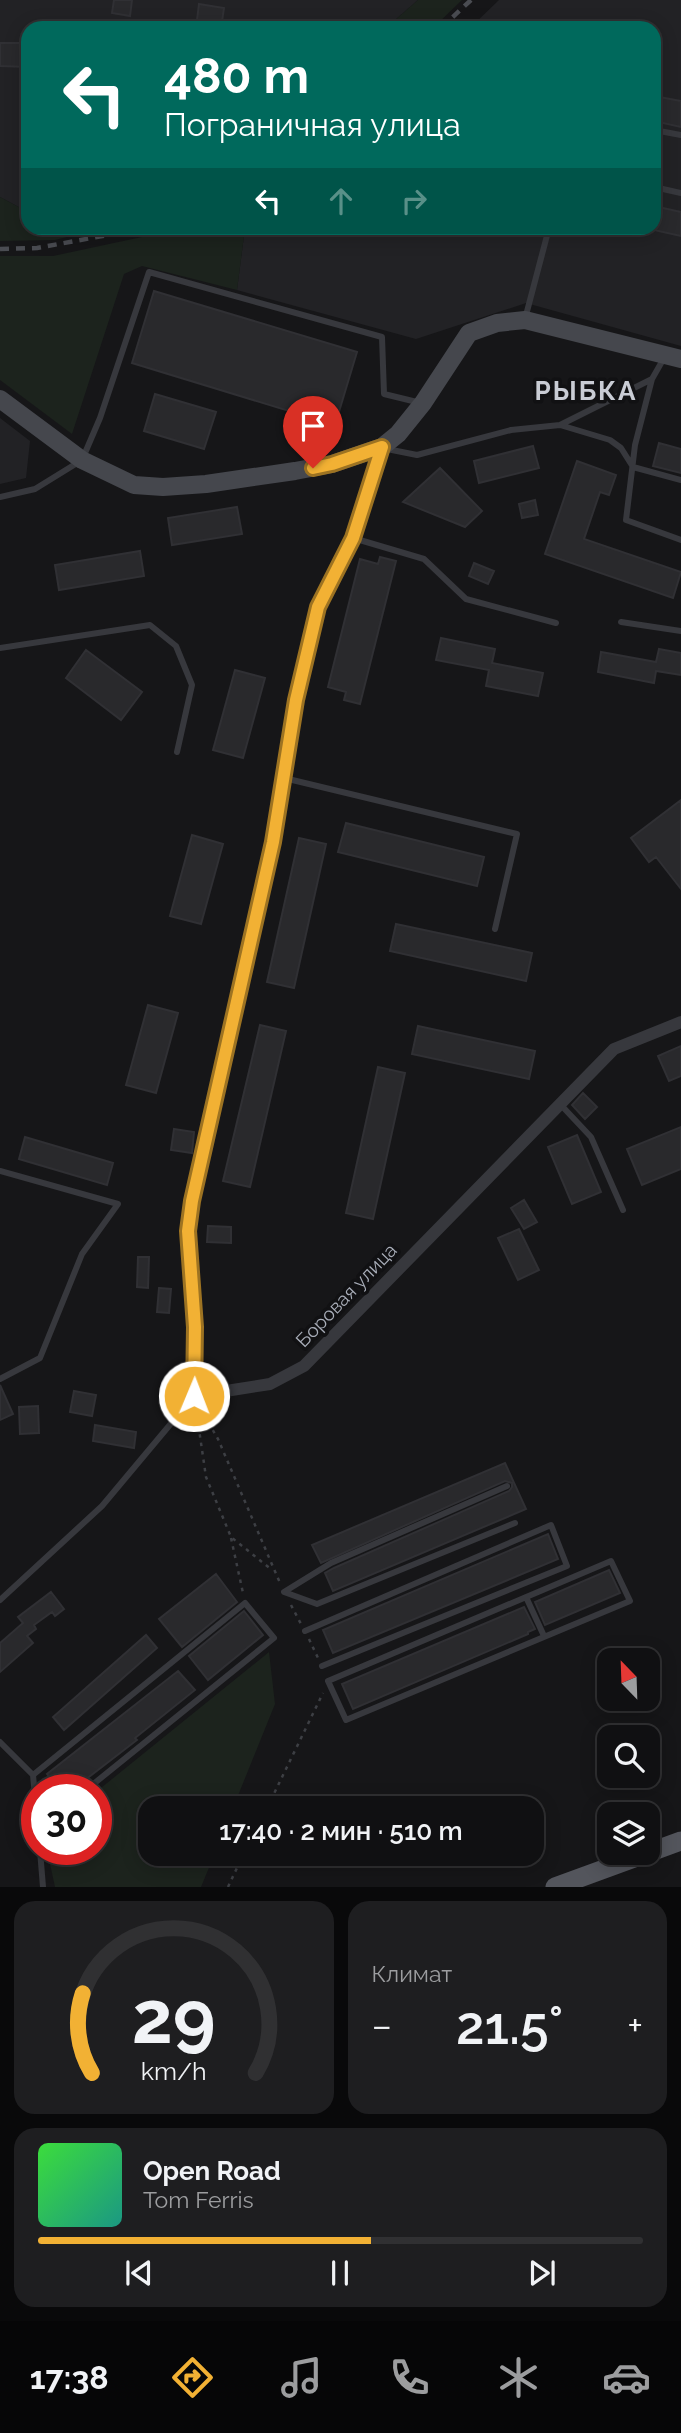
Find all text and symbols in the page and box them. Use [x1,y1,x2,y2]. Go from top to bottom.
text: 480 m [164,47,309,104]
icon: left [49,49,140,140]
text: Пограничная улица [164,106,461,143]
icon: left [249,182,287,220]
icon: ahead [322,182,360,220]
icon: right [395,182,433,220]
district label: РЫБКА [535,376,637,406]
pin [283,396,343,468]
icon: arrive [294,407,332,445]
street label: Боровая улица [291,1239,401,1351]
position arrow [157,1359,231,1433]
north arrow [597,1648,660,1712]
map controls [597,1648,660,1865]
button: search [597,1725,660,1788]
speed limit sign: 30 [21,1774,112,1865]
button: layers [597,1802,660,1865]
text: 17:40 · 2 мин · 510 m [219,1816,463,1846]
text: Климат [372,1960,452,1987]
text: 29 [132,1976,216,2061]
text: 21.5° [456,1995,563,2056]
text: − [372,2003,392,2048]
text: + [627,2003,643,2048]
text: km/h [141,2056,207,2086]
text: Open Road [143,2156,281,2186]
text: Tom Ferris [143,2186,254,2213]
icon: previous [120,2254,158,2292]
icon: pause [321,2254,359,2292]
icon: next [523,2254,561,2292]
icon: directions [168,2353,217,2402]
icon: music [277,2353,326,2402]
icon: phone [385,2353,434,2402]
icon: climate [494,2353,543,2402]
icon: car [602,2353,651,2402]
text: 17:38 [30,2359,109,2396]

